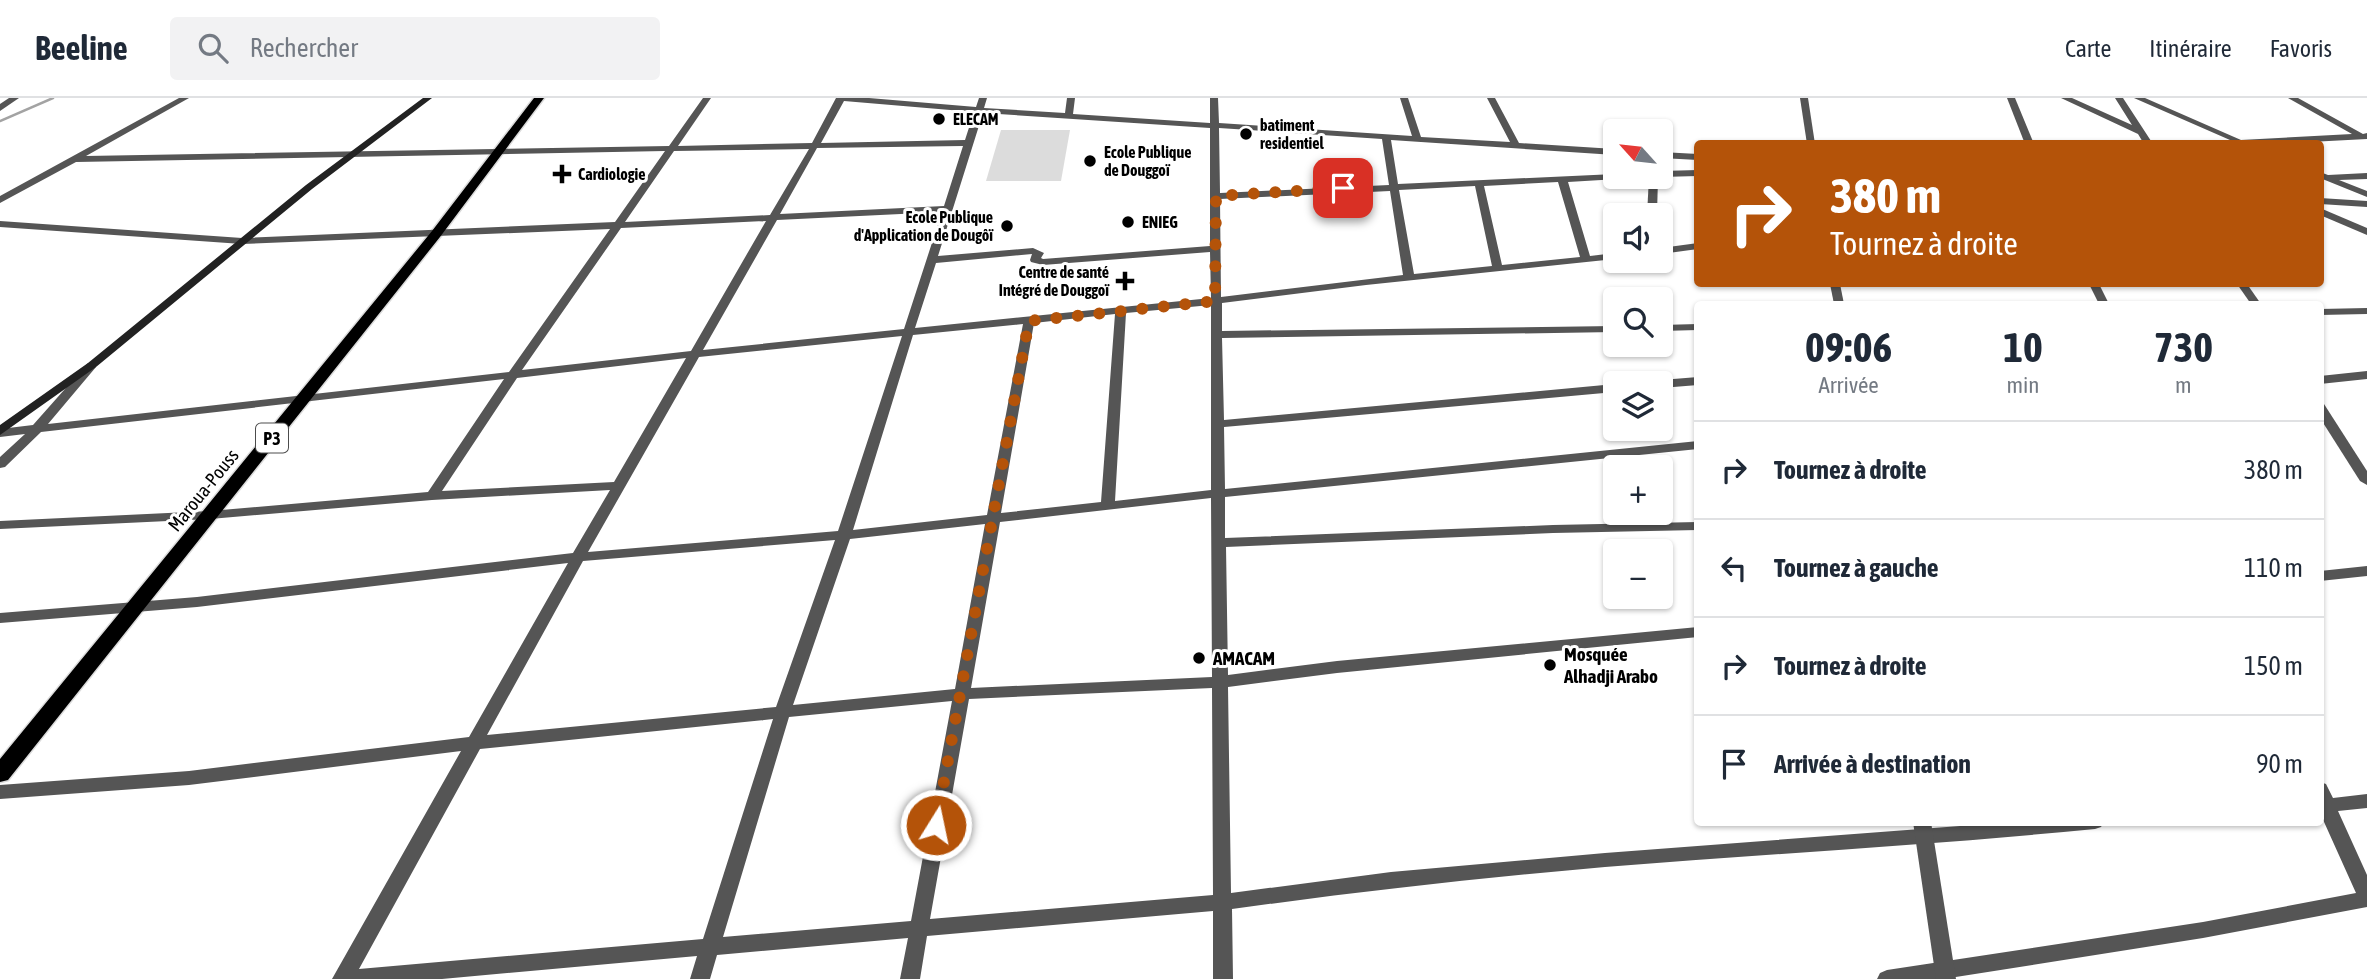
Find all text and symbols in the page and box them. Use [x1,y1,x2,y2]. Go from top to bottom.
search box [170,17,660,80]
text: Beeline [35,29,128,67]
icon: search [194,29,232,67]
text: Rechercher [250,33,358,63]
text: Carte [2065,35,2111,62]
text: Itinéraire [2149,35,2232,62]
text: Favoris [2270,35,2332,62]
place label: ELECAM [953,110,999,128]
marker: ELECAM [931,111,947,127]
place label: batiment residentiel [1260,116,1324,152]
north arrow [1603,119,1673,189]
map controls [1603,119,1673,609]
marker: batiment residentiel [1238,126,1254,142]
place label: Ecole Publique de Douggoï [1104,143,1191,179]
marker: Ecole Publique de Douggoï [1082,153,1098,169]
pin [1313,158,1373,218]
marker: Cardiologie [552,164,572,184]
place label: Cardiologie [578,165,646,183]
text: 380 m [1830,167,1941,223]
icon: right [1715,168,1806,259]
icon: arrive [1324,169,1362,207]
button: sound [1603,203,1673,273]
place label: Ecole Publique d'Application de Dougôï [854,208,994,244]
place label: ENIEG [1142,213,1178,231]
marker: ENIEG [1120,214,1136,230]
marker: Ecole Publique d'Application de Dougôï [999,218,1015,234]
text: Tournez à droite [1830,225,2018,262]
place label: Centre de santé Intégré de Douggoï [999,263,1110,299]
marker: Centre de santé Intégré de Douggoï [1115,271,1135,291]
button: search [1603,287,1673,357]
text: 09:06 [1805,323,1892,371]
text: 10 [2003,323,2043,371]
text: 730 [2154,323,2213,371]
button: layers [1603,371,1673,441]
text: Arrivée [1819,372,1879,398]
text: min [2007,372,2040,398]
text: m [2175,372,2192,398]
road number: P3 [256,424,288,452]
street label: Maroua-Pouss [163,444,243,536]
icon: right [1715,451,1753,489]
button: + [1603,455,1673,525]
text: Tournez à droite [1774,455,1927,485]
text: 380 m [2244,455,2303,485]
button: − [1603,539,1673,609]
icon: left [1715,549,1753,587]
text: Tournez à gauche [1774,553,1939,583]
text: 110 m [2244,553,2303,583]
place label: Mosquée Alhadji Arabo [1563,643,1658,687]
place label: AMACAM [1212,647,1275,669]
icon: right [1715,647,1753,685]
marker: AMACAM [1191,650,1207,666]
text: Tournez à droite [1774,651,1927,681]
text: 150 m [2244,651,2303,681]
marker: Mosquée Alhadji Arabo [1542,657,1558,673]
icon: arrive [1715,745,1753,783]
text: Arrivée à destination [1774,749,1971,779]
text: 90 m [2256,749,2303,779]
position arrow [899,788,973,862]

